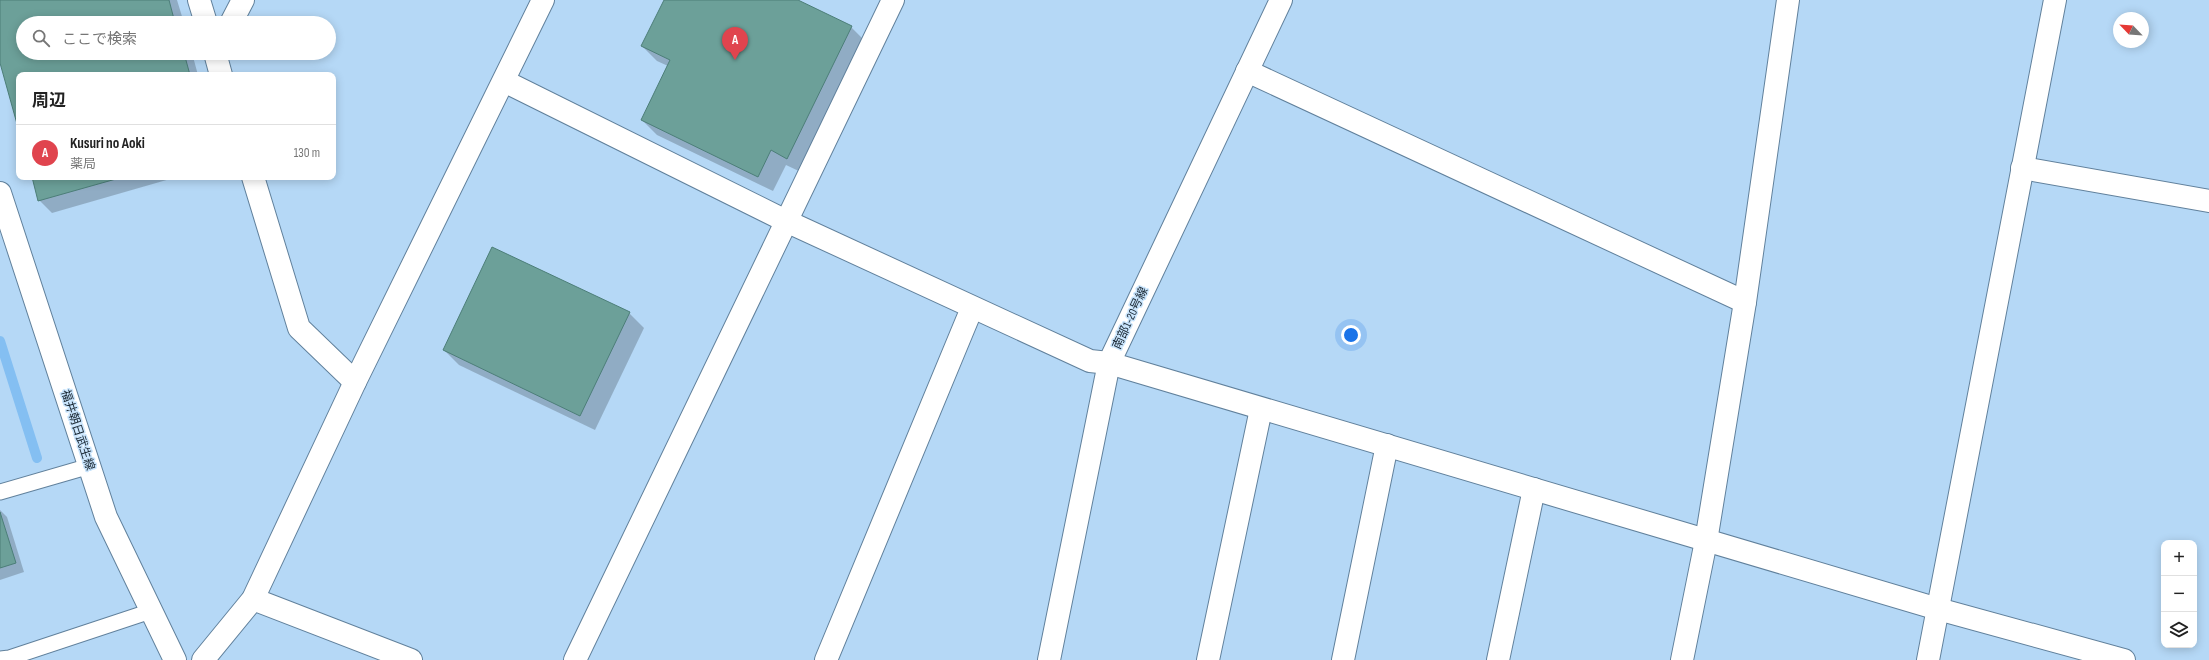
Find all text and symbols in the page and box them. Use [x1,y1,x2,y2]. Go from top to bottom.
north arrow [2113,12,2149,48]
search box [16,16,336,60]
icon: search [30,27,52,49]
pin: A [722,27,748,60]
text: ここで検索 [62,30,137,49]
text: 周辺 [32,91,66,111]
text: Kusuri no Aoki [70,134,145,153]
text: A [42,145,48,161]
text: 130 m [294,145,320,161]
text: 薬局 [70,156,96,172]
street label: 南部1-20号線 [1110,285,1151,352]
your location [1341,325,1361,345]
street label: 福井朝日武生線 [57,388,98,472]
map controls [2161,540,2197,648]
button: + [2161,540,2197,576]
button: − [2161,576,2197,612]
button: layers [2161,612,2197,648]

